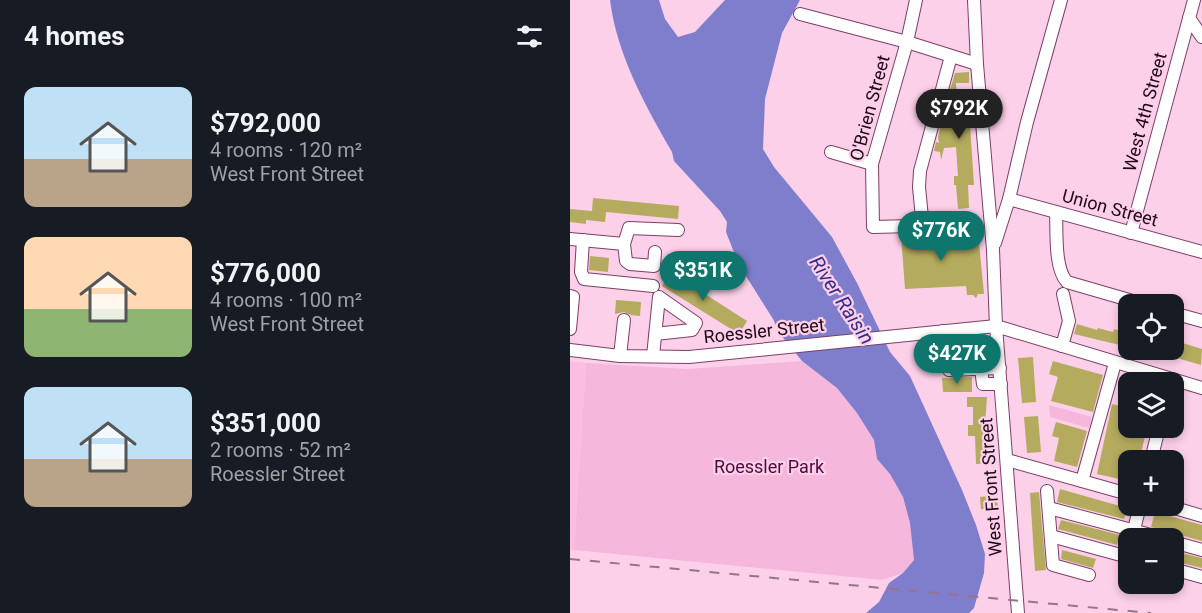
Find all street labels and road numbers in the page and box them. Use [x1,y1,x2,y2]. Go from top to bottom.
street label: West 4th Street [1118,50,1171,174]
street label: O'Brien Street [845,53,894,163]
street label: Union Street [1060,185,1160,230]
street label: Roessler Street [702,314,826,347]
street label: West Front Street [975,417,1006,557]

